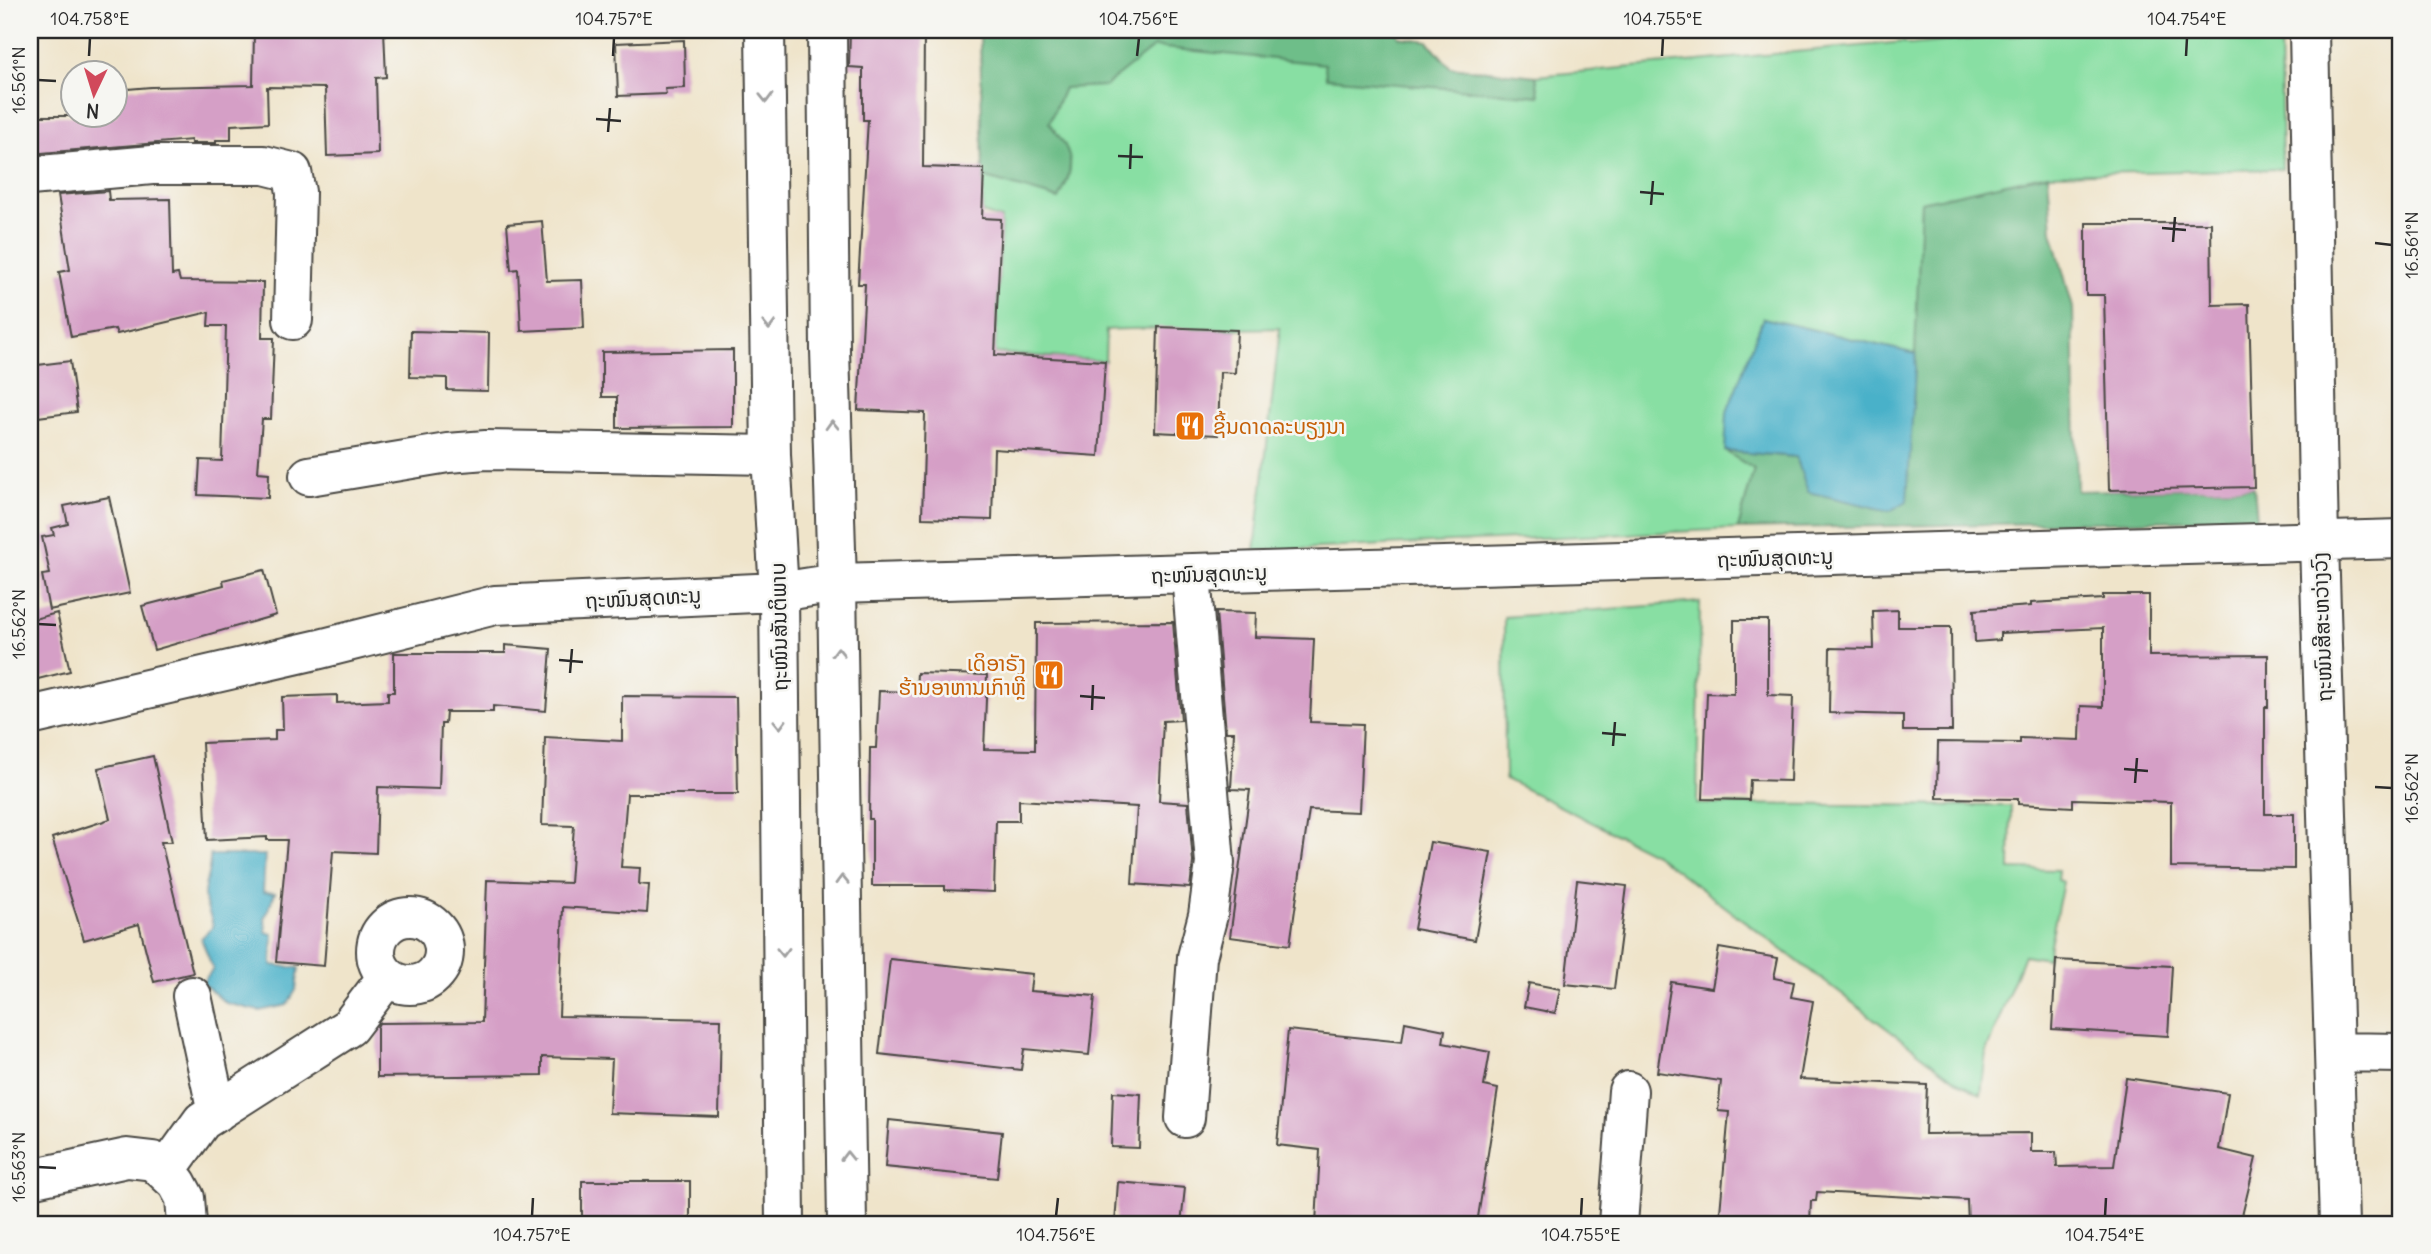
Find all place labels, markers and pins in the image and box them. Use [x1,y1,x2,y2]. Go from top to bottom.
restaurant icon: ຊີ້ນດາດລະບຽງນາ [1173,409,1207,443]
place label: ຊີ້ນດາດລະບຽງນາ [1213,410,1346,440]
place label: ເດິອາຣັງ ຮ້ານອາຫານເກົາຫຼີ [898,650,1026,701]
restaurant icon: ເດິອາຣັງ ຮ້ານອາຫານເກົາຫຼີ [1032,658,1066,692]

